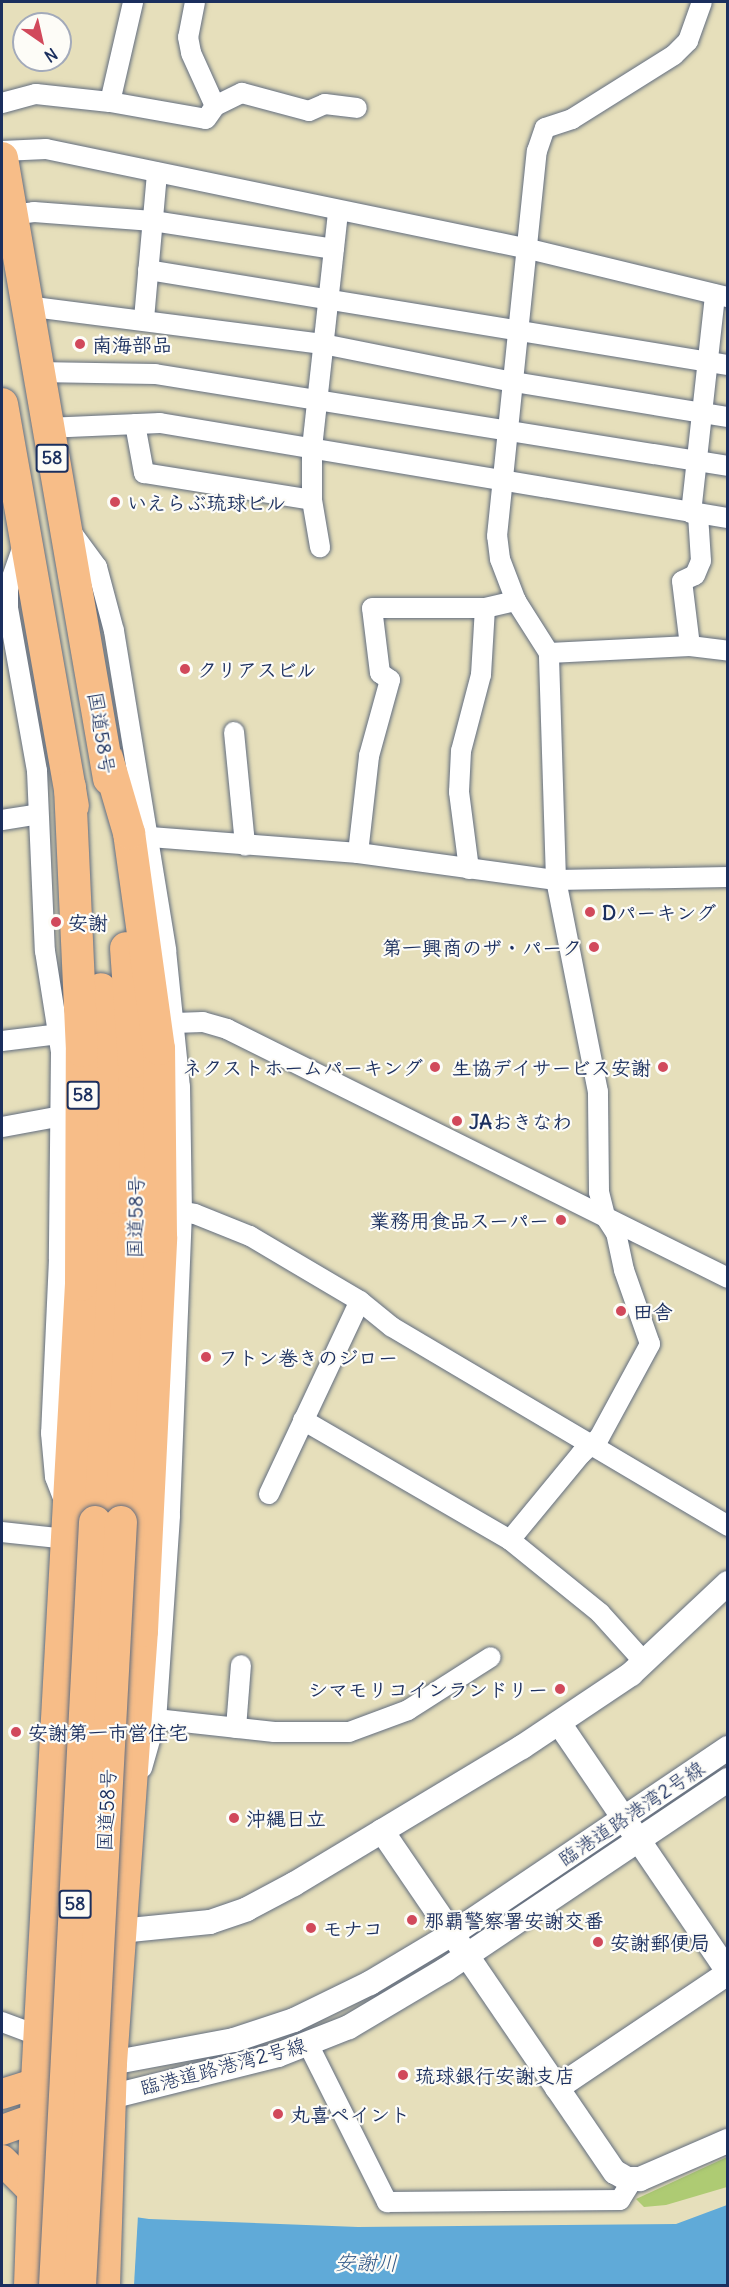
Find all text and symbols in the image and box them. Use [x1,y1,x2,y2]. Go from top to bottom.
north arrow [12,12,72,72]
text: N [41,44,61,67]
place label: 南海部品 [92,332,172,356]
marker: 南海部品 [73,337,87,351]
road number: 58 [36,443,68,473]
place label: いえらぶ琉球ビル [127,490,287,514]
marker: いえらぶ琉球ビル [108,495,122,509]
place label: クリアスビル [197,657,317,681]
marker: クリアスビル [178,662,192,676]
street label: 国道58号 [84,690,120,776]
place label: Dパーキング [602,900,716,924]
marker: Dパーキング [583,905,597,919]
place label: 安謝 [68,910,108,934]
marker: 安謝 [49,915,63,929]
place label: 第一興商のザ・パーク [382,935,582,959]
marker: 第一興商のザ・パーク [587,940,601,954]
place label: ネクストホームパーキング [183,1055,423,1079]
place label: 生協デイサービス安謝 [451,1055,651,1079]
marker: ネクストホームパーキング [428,1060,442,1074]
marker: 生協デイサービス安謝 [656,1060,670,1074]
road number: 58 [66,1080,100,1110]
place label: JAおきなわ [469,1109,572,1133]
marker: JAおきなわ [450,1114,464,1128]
street label: 国道58号 [122,1175,148,1259]
place label: 業務用食品スーパー [370,1208,549,1232]
marker: 業務用食品スーパー [554,1213,568,1227]
place label: 田舎 [633,1299,673,1323]
marker: 田舎 [614,1304,628,1318]
place label: フトン巻きのジロー [218,1345,398,1369]
marker: フトン巻きのジロー [199,1350,213,1364]
place label: シマモリコインランドリー [308,1677,548,1701]
marker: シマモリコインランドリー [553,1682,567,1696]
place label: 安謝第一市営住宅 [28,1720,188,1744]
marker: 安謝第一市営住宅 [9,1725,23,1739]
street label: 臨港道路港湾2号線 [553,1755,709,1871]
street label: 国道58号 [92,1768,120,1852]
place label: 沖縄日立 [246,1806,326,1830]
marker: 沖縄日立 [227,1811,241,1825]
road number: 58 [58,1889,92,1919]
place label: 那覇警察署安謝交番 [424,1908,604,1932]
marker: 那覇警察署安謝交番 [405,1913,419,1927]
place label: モナコ [323,1916,383,1940]
marker: モナコ [304,1921,318,1935]
place label: 安謝郵便局 [610,1930,710,1954]
marker: 安謝郵便局 [591,1935,605,1949]
street label: 臨港道路港湾2号線 [137,2032,309,2100]
place label: 琉球銀行安謝支店 [415,2063,575,2087]
marker: 琉球銀行安謝支店 [396,2068,410,2082]
place label: 丸喜ペイント [290,2102,410,2126]
marker: 丸喜ペイント [271,2107,285,2121]
water label: 安謝川 [334,2250,398,2276]

